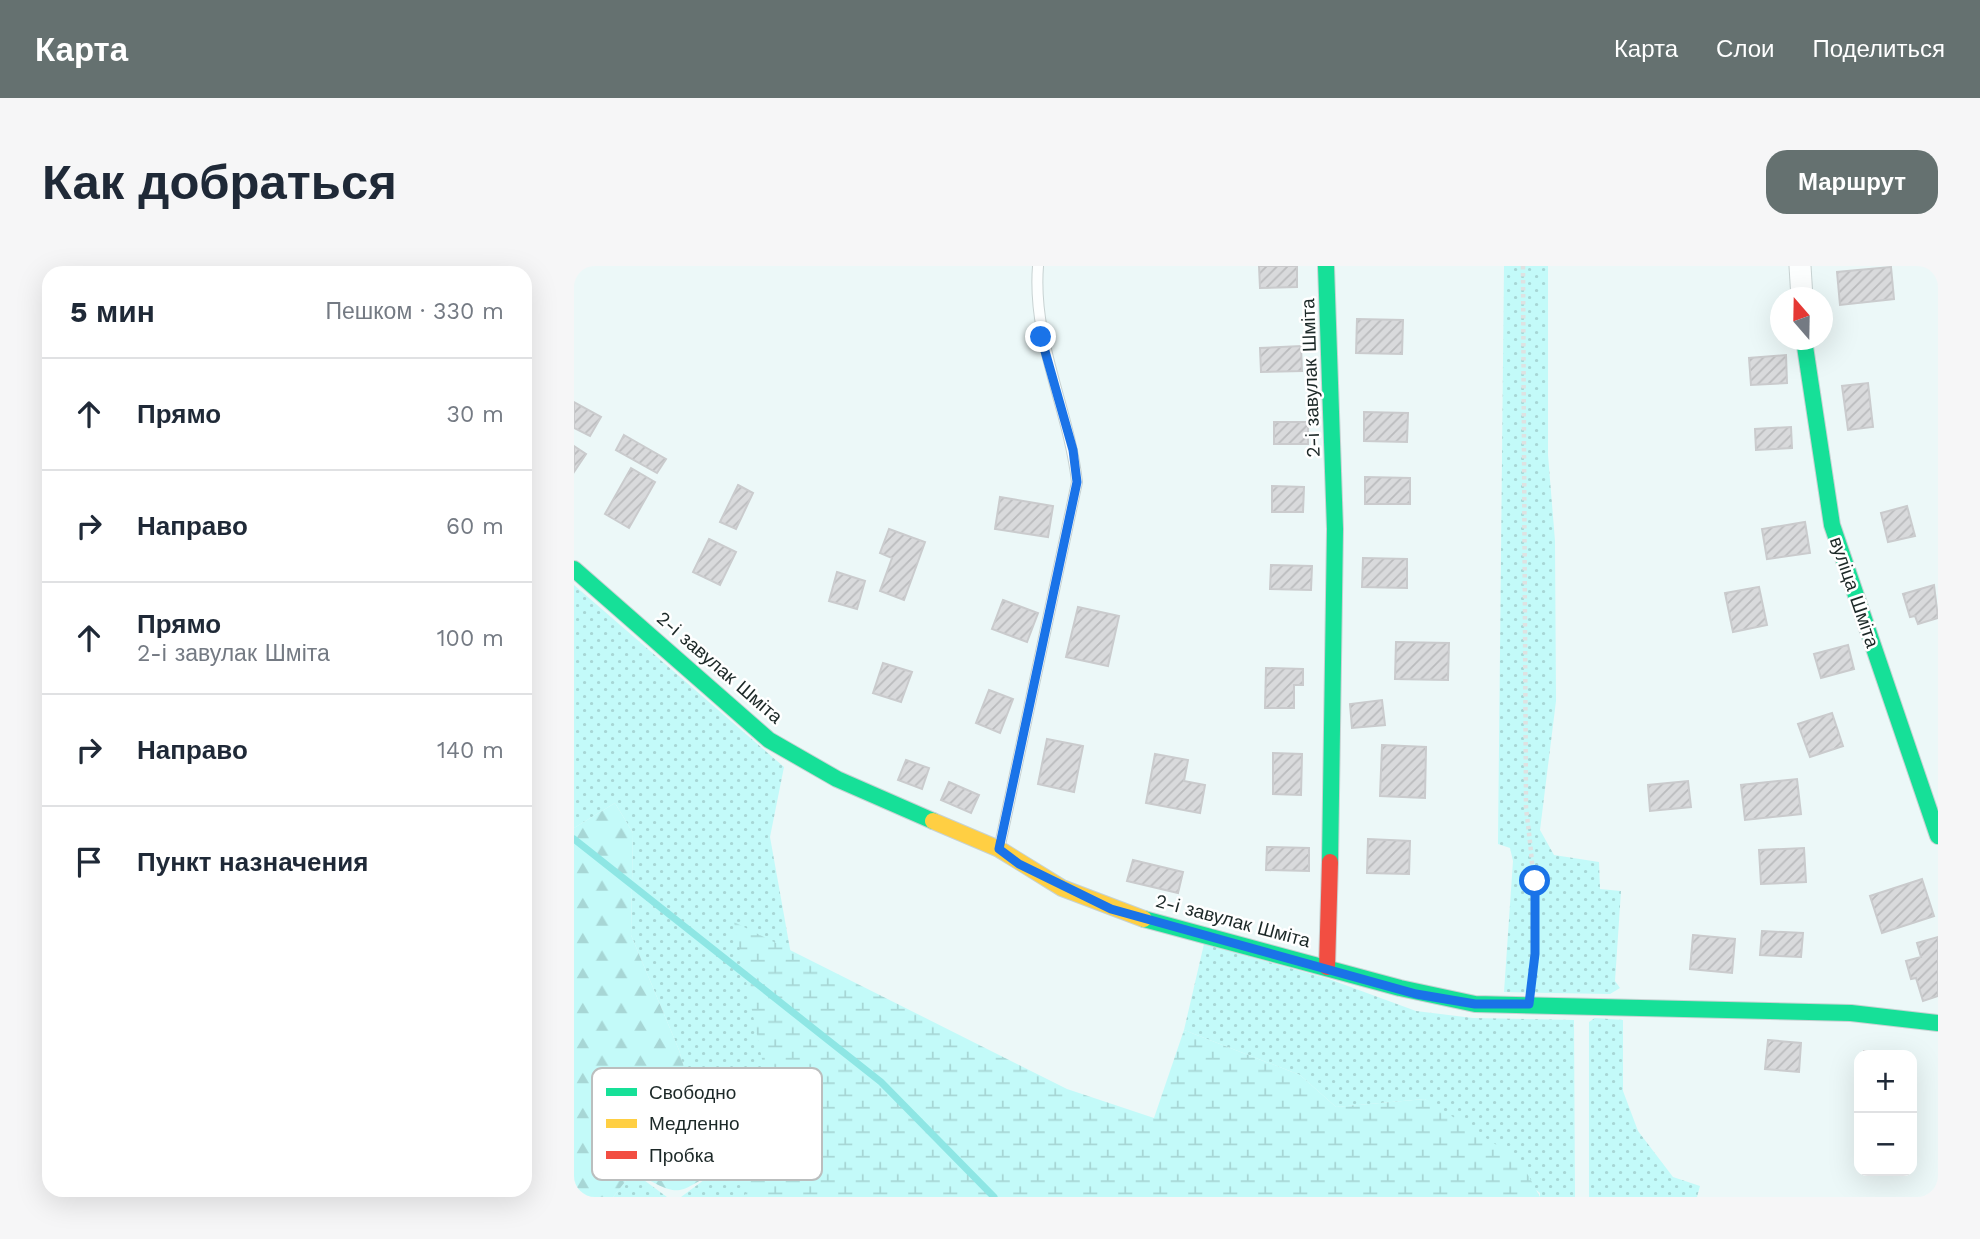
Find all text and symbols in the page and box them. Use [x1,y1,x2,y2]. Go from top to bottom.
text: Карта [35,30,128,69]
text: Карта [1614,35,1678,63]
text: Слои [1716,35,1774,63]
text: Поделиться [1812,35,1945,63]
button: Маршрут [1766,150,1938,214]
text: Как добраться [42,153,397,211]
north arrow [1770,287,1833,350]
text: 5 мин [70,294,155,329]
text: Пешком · 330 m [326,298,504,325]
street label: 2-і завулак Шміта [1296,298,1325,458]
route end [1025,321,1056,352]
icon: ahead [70,395,108,433]
text: Прямо [137,399,221,429]
text: 30 m [447,401,504,428]
icon: right [70,507,108,545]
text: Направо [137,511,248,541]
text: 60 m [446,513,504,540]
street label: вуліца Шміта [1825,534,1884,651]
street label: 2-і завулак Шміта [652,606,788,729]
text: Прямо [137,609,221,639]
icon: ahead [70,619,108,657]
text: 100 m [437,625,504,652]
text: 2-і завулак Шміта [137,640,330,667]
icon: right [70,731,108,769]
text: Направо [137,735,248,765]
text: 140 m [437,737,504,764]
icon: arrive [70,843,108,881]
text: Пункт назначения [137,847,368,877]
route start [1519,865,1550,896]
street label: 2-і завулак Шміта [1153,889,1313,952]
map controls [1854,1050,1917,1176]
button: + [1854,1050,1917,1113]
legend [592,1068,822,1180]
text: Свободно [649,1081,736,1104]
text: Медленно [649,1112,739,1135]
button: − [1854,1113,1917,1176]
text: Пробка [649,1144,714,1167]

